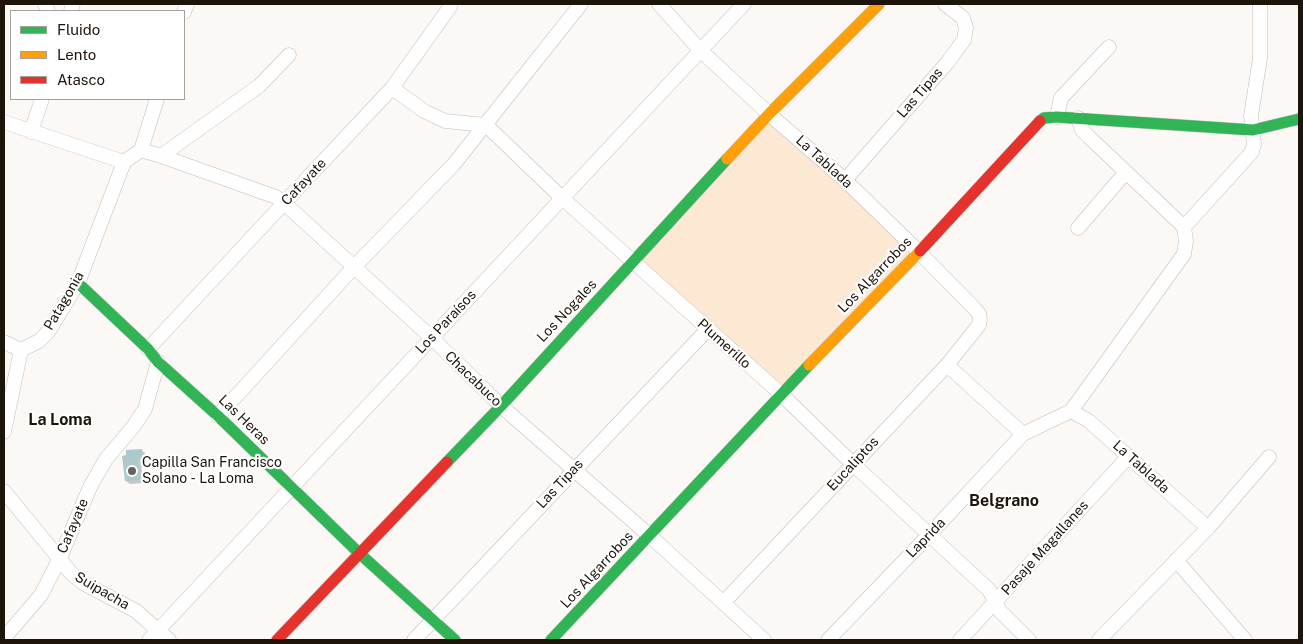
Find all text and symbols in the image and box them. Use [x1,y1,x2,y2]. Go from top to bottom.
legend [10,10,185,100]
text: Fluido [57,21,100,38]
text: Lento [57,46,96,63]
street label: Las Tipas [894,65,946,121]
text: Atasco [57,71,105,88]
street label: La Tablada [792,132,856,192]
street label: Cafayate [278,155,330,209]
street label: Los Algarrobos [835,234,915,316]
street label: Patagonia [40,269,88,333]
street label: Los Nogales [534,276,600,346]
street label: Los Paraísos [412,287,480,357]
street label: Plumerillo [694,316,754,372]
street label: Chacabuco [441,348,505,410]
street label: Las Heras [215,392,273,448]
district label: La Loma [28,410,92,430]
street label: Eucaliptos [824,433,882,495]
street label: La Tablada [1109,437,1173,497]
place label: Capilla San Francisco Solano - La Loma [142,455,282,488]
street label: Las Tipas [533,456,587,512]
marker: Capilla San Francisco Solano - La Loma [126,465,138,477]
district label: Belgrano [969,491,1039,511]
street label: Cafayate [54,496,92,556]
street label: Pasaje Magallanes [998,497,1092,599]
street label: Laprida [903,515,949,561]
street label: Los Algarrobos [557,528,637,612]
street label: Suipacha [72,569,132,613]

